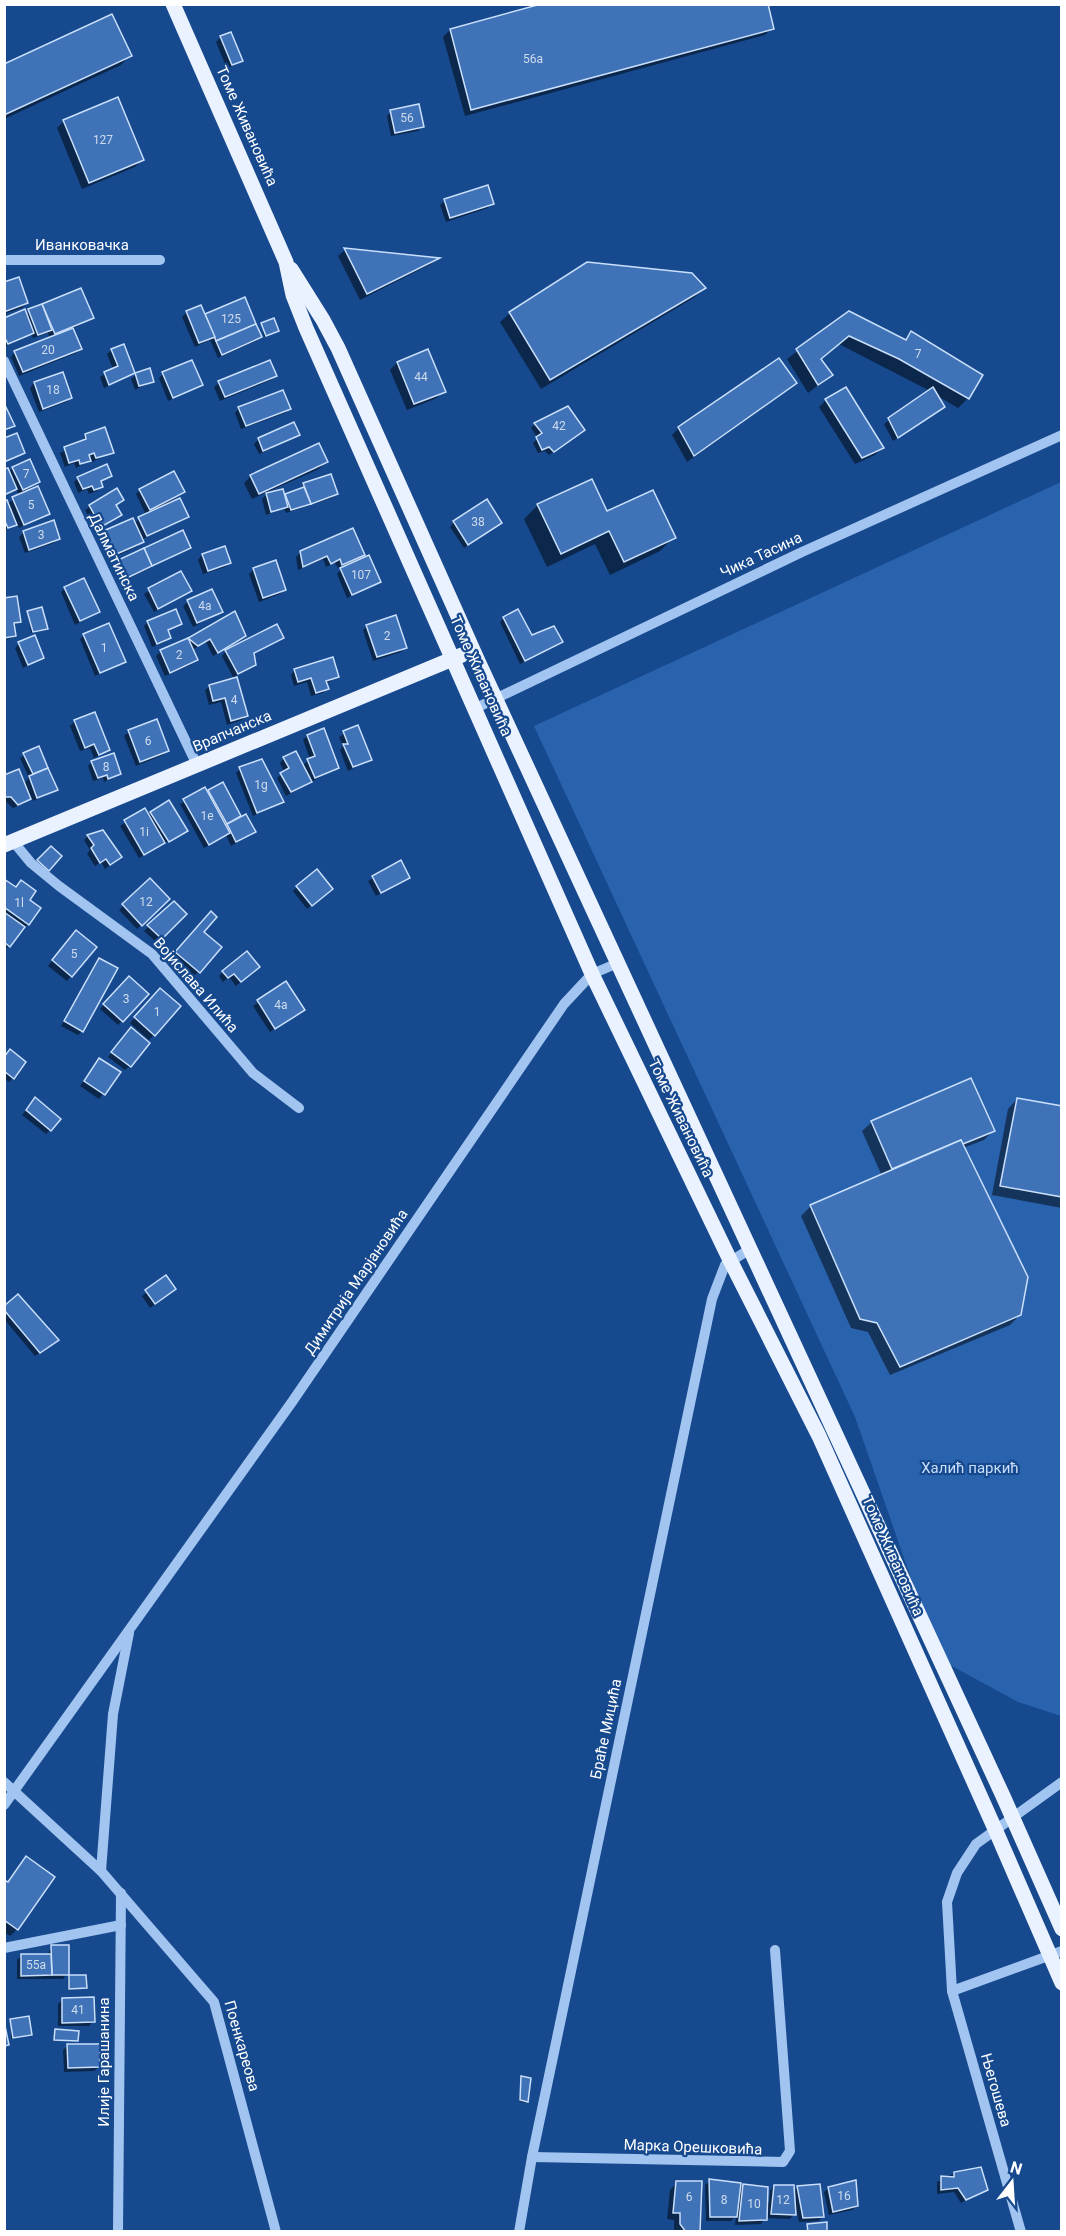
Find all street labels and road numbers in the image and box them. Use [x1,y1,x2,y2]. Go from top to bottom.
street label: Томе Живановића [212,63,282,189]
street label: Иванковачка [35,236,129,254]
street label: Далматинска [85,510,143,604]
street label: Чика Тасина [717,528,805,582]
street label: Томе Живановића [446,613,516,739]
street label: Врапчанска [190,706,274,756]
street label: Војислава Илића [150,934,242,1036]
street label: Томе Живановића [644,1056,718,1180]
street label: Димитрија Марјановића [300,1206,412,1358]
street label: Томе Живановића [858,1493,928,1619]
street label: Браће Мицића [587,1677,625,1781]
street label: Илије Гарашанина [95,1997,113,2127]
street label: Поенкареова [220,1998,264,2094]
street label: Његошева [977,2051,1015,2129]
street label: Марка Орешковића [623,2136,763,2158]

